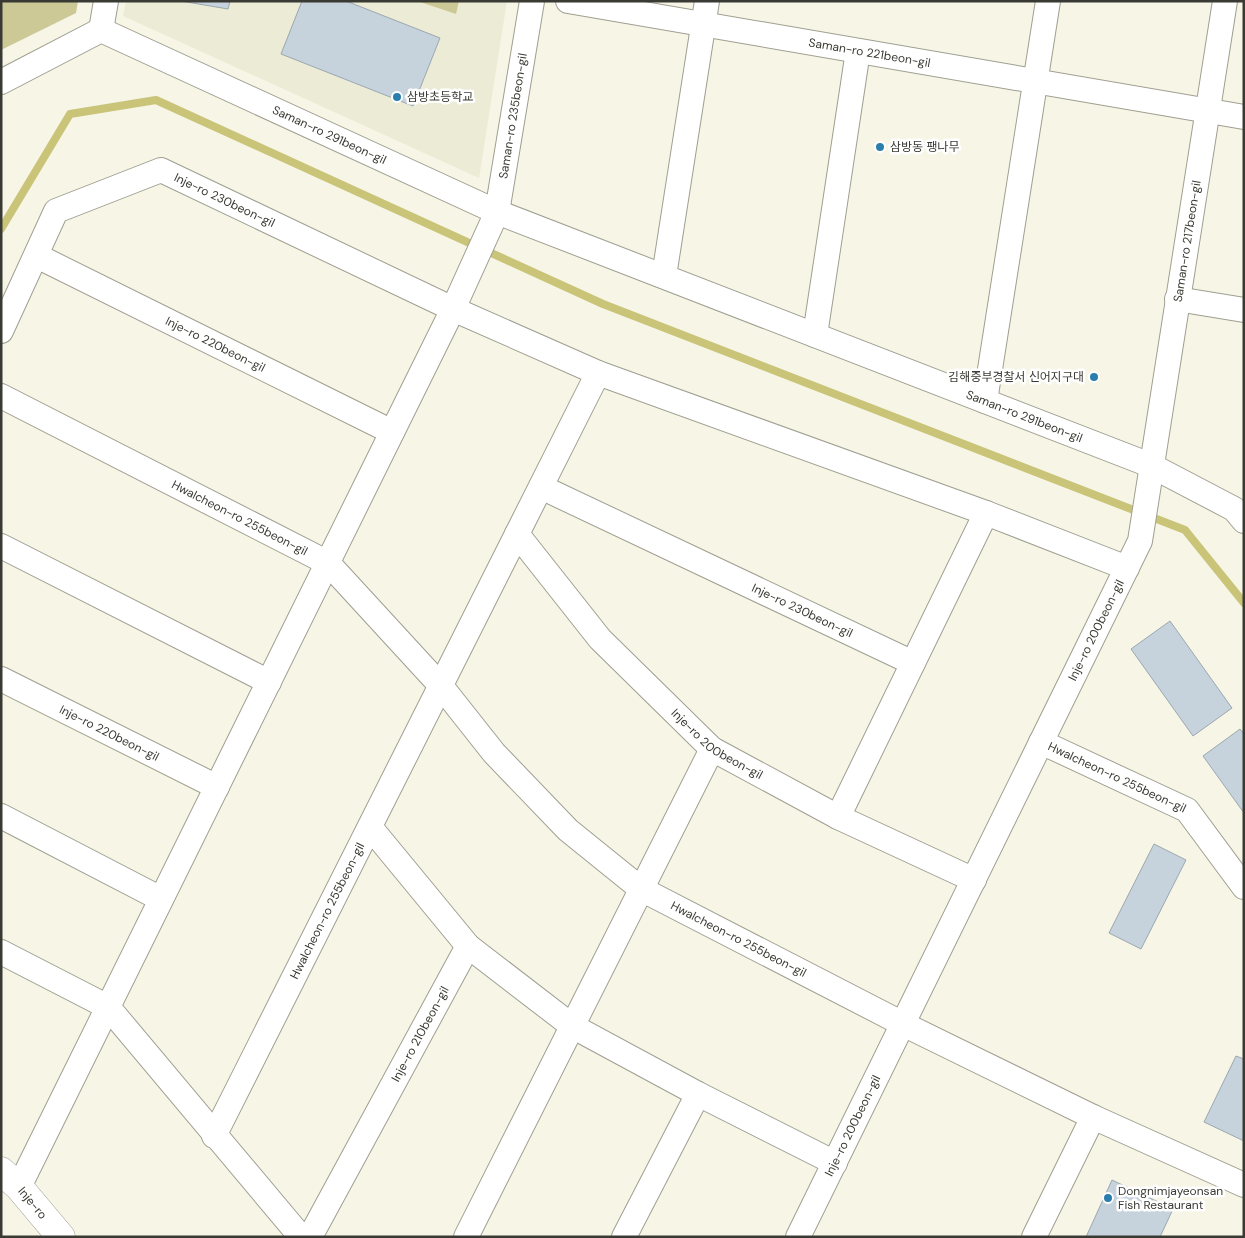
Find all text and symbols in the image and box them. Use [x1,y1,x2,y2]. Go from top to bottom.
street label: Saman-ro 221beon-gil [807,34,932,71]
street label: Saman-ro 235beon-gil [495,52,531,180]
place label: 삼방초등학교 [407,89,473,105]
marker: 삼방초등학교 [391,91,403,103]
street label: Saman-ro 291beon-gil [270,102,389,168]
place label: 삼방동 팽나무 [890,139,959,155]
marker: 삼방동 팽나무 [874,141,886,153]
street label: Inje-ro 230beon-gil [171,169,277,231]
street label: Saman-ro 217beon-gil [1170,179,1205,303]
street label: Inje-ro 220beon-gil [163,313,268,376]
place label: 김해중부경찰서 신어지구대 [948,369,1084,385]
marker: 김해중부경찰서 신어지구대 [1088,371,1100,383]
street label: Saman-ro 291beon-gil [964,386,1085,446]
street label: Hwalcheon-ro 255beon-gil [169,476,310,559]
street label: Inje-ro 200beon-gil [1064,577,1128,684]
street label: Inje-ro 230beon-gil [749,580,855,641]
street label: Inje-ro 220beon-gil [57,701,162,765]
street label: Inje-ro 200beon-gil [668,705,766,783]
street label: Hwalcheon-ro 255beon-gil [1045,738,1189,817]
street label: Hwalcheon-ro 255beon-gil [286,840,368,982]
street label: Hwalcheon-ro 255beon-gil [668,898,809,981]
street label: Inje-ro 210beon-gil [388,983,453,1085]
street label: Inje-ro 200beon-gil [821,1072,884,1179]
place label: Dongnimjayeonsan Fish Restaurant [1118,1183,1223,1213]
street label: Inje-ro [14,1184,51,1222]
marker: Dongnimjayeonsan Fish Restaurant [1102,1192,1114,1204]

